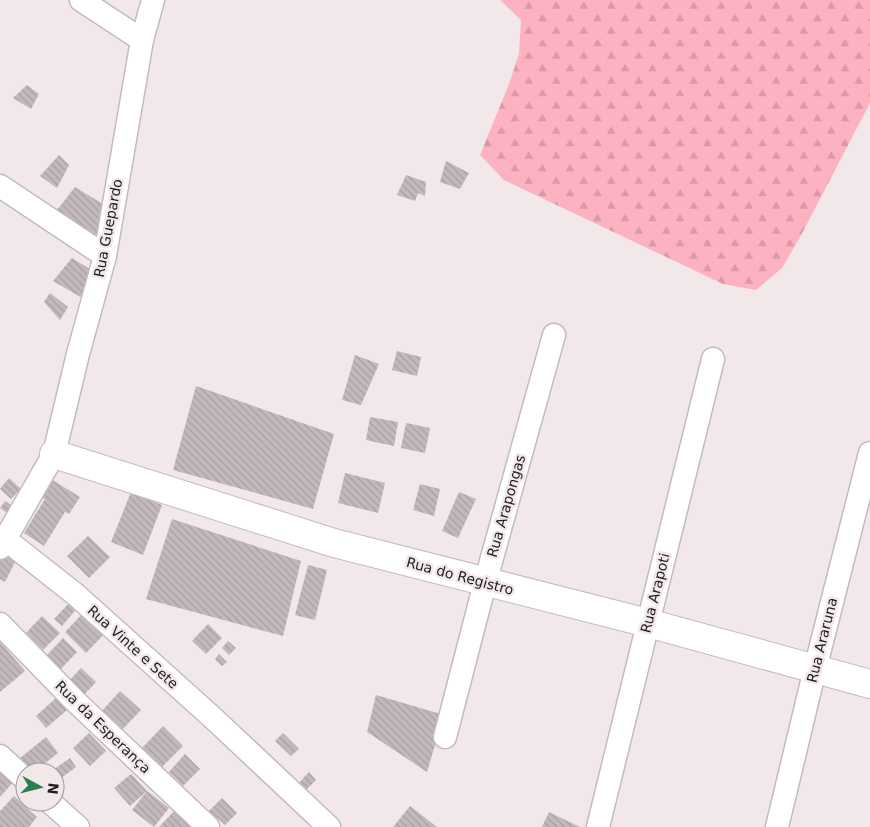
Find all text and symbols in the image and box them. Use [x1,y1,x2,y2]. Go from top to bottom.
street label: Rua Guepardo [91,178,125,278]
street label: Rua Arapongas [484,453,528,559]
street label: Rua Arapoti [637,551,673,635]
street label: Rua do Registro [405,554,515,598]
street label: Rua Araruna [804,596,840,684]
street label: Rua Vinte e Sete [84,602,182,692]
street label: Rua da Esperança [52,677,154,777]
north arrow [15,762,65,812]
text: N [44,782,62,795]

